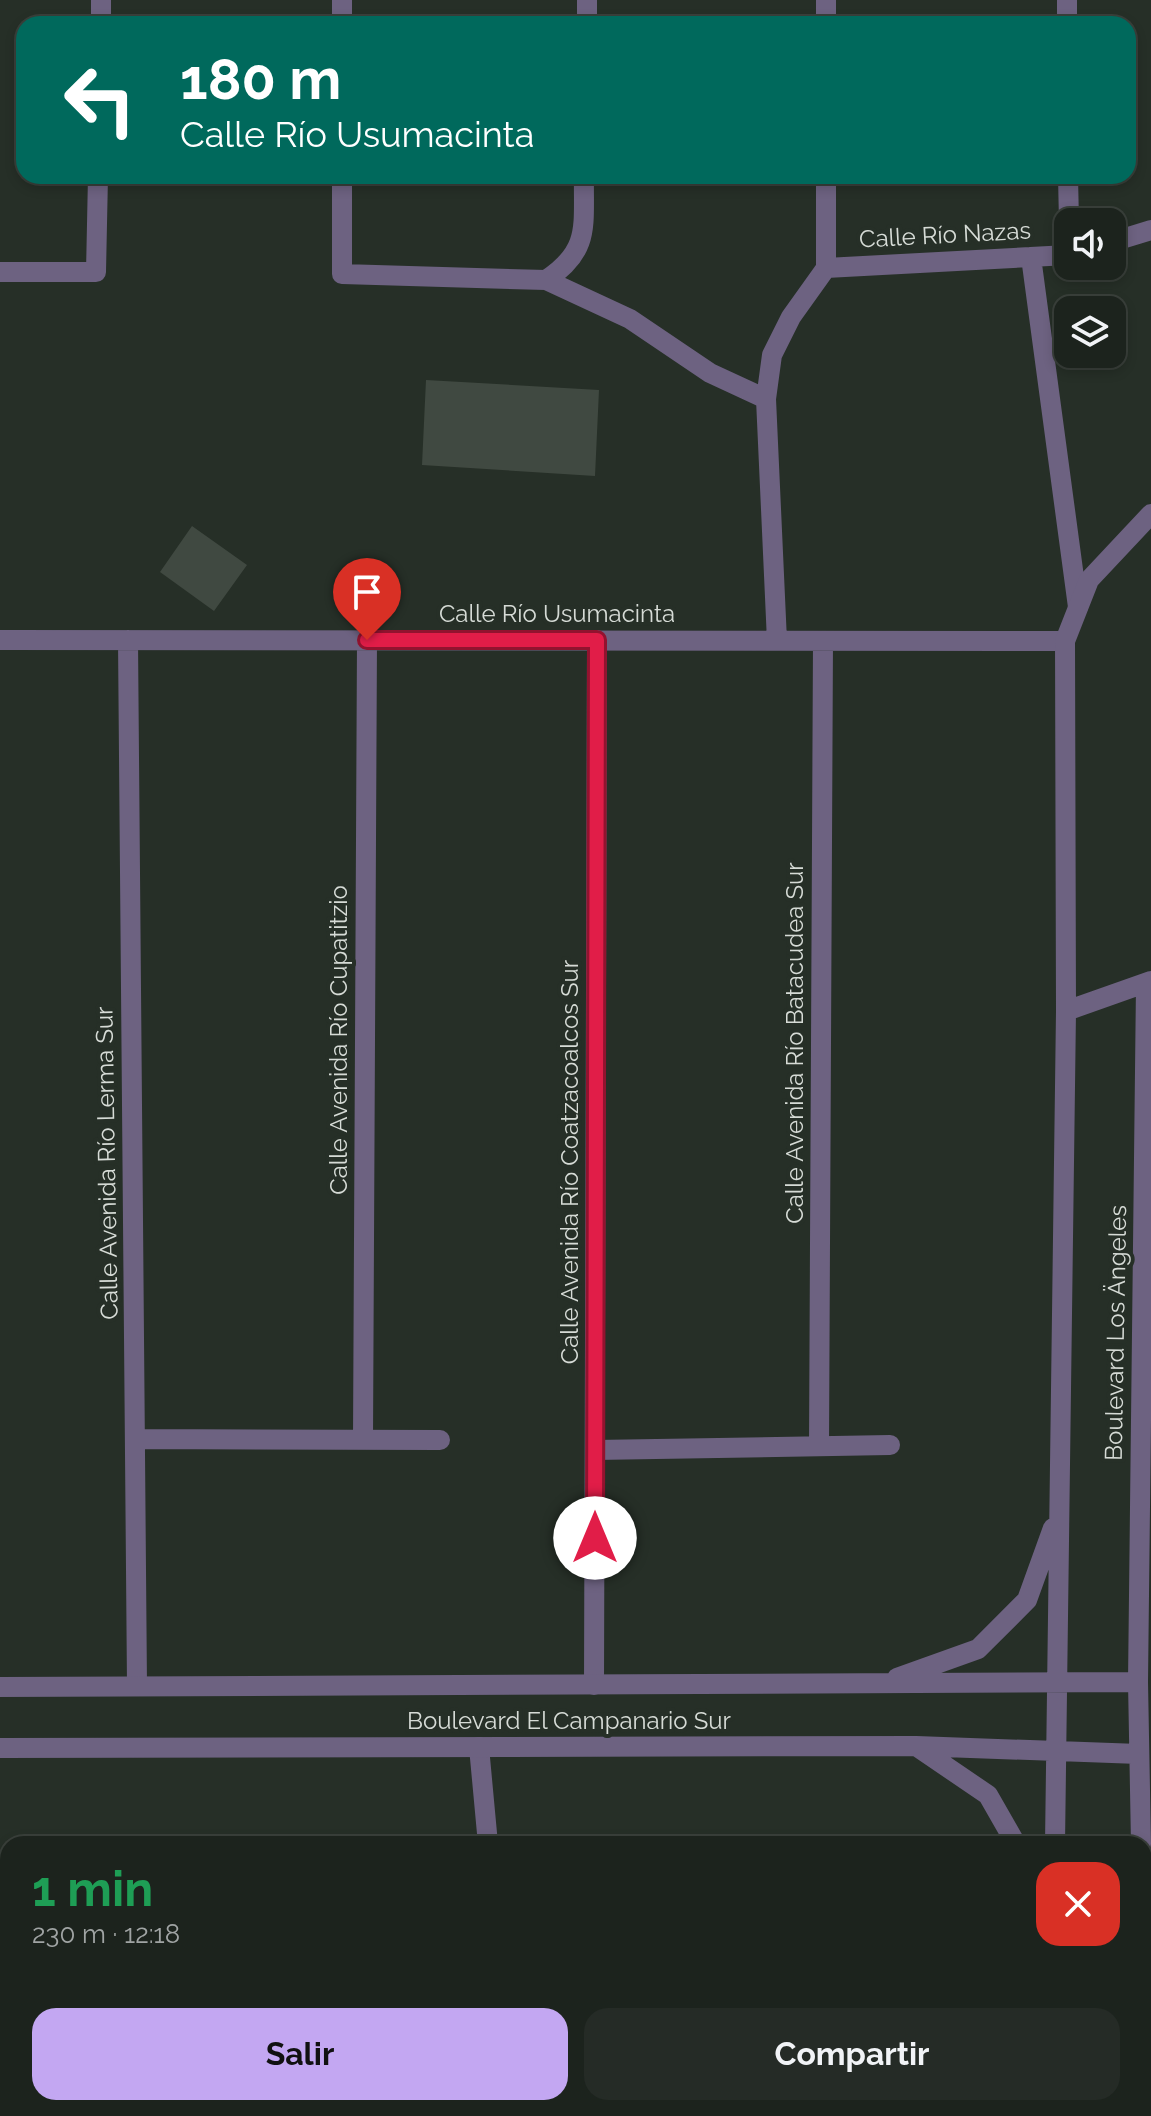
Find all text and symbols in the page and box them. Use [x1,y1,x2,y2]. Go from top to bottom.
text: 180 m [180,46,341,112]
icon: left [48,48,152,152]
text: Calle Río Usumacinta [180,113,534,155]
map controls [1054,208,1126,368]
button: sound [1054,208,1126,280]
street label: Calle Río Nazas [858,216,1032,253]
button: layers [1054,296,1126,368]
pin [333,558,401,640]
icon: arrive [345,570,389,614]
street label: Calle Río Usumacinta [439,599,675,628]
street label: Calle Avenida Río Batacudea Sur [780,862,809,1224]
street label: Calle Avenida Río Cupatitzio [324,885,353,1195]
street label: Calle Avenida Río Coatzacoalcos Sur [555,959,584,1364]
street label: Calle Avenida Río Lerma Sur [89,1006,124,1320]
street label: Boulevard Los Ängeles [1099,1205,1132,1461]
position arrow [553,1496,637,1580]
street label: Boulevard El Campanario Sur [407,1706,732,1735]
text: 1 min [32,1861,153,1917]
button: close [1036,1862,1120,1946]
text: 230 m · 12:18 [32,1919,180,1949]
button: Salir [32,2008,568,2100]
button: Compartir [584,2008,1120,2100]

